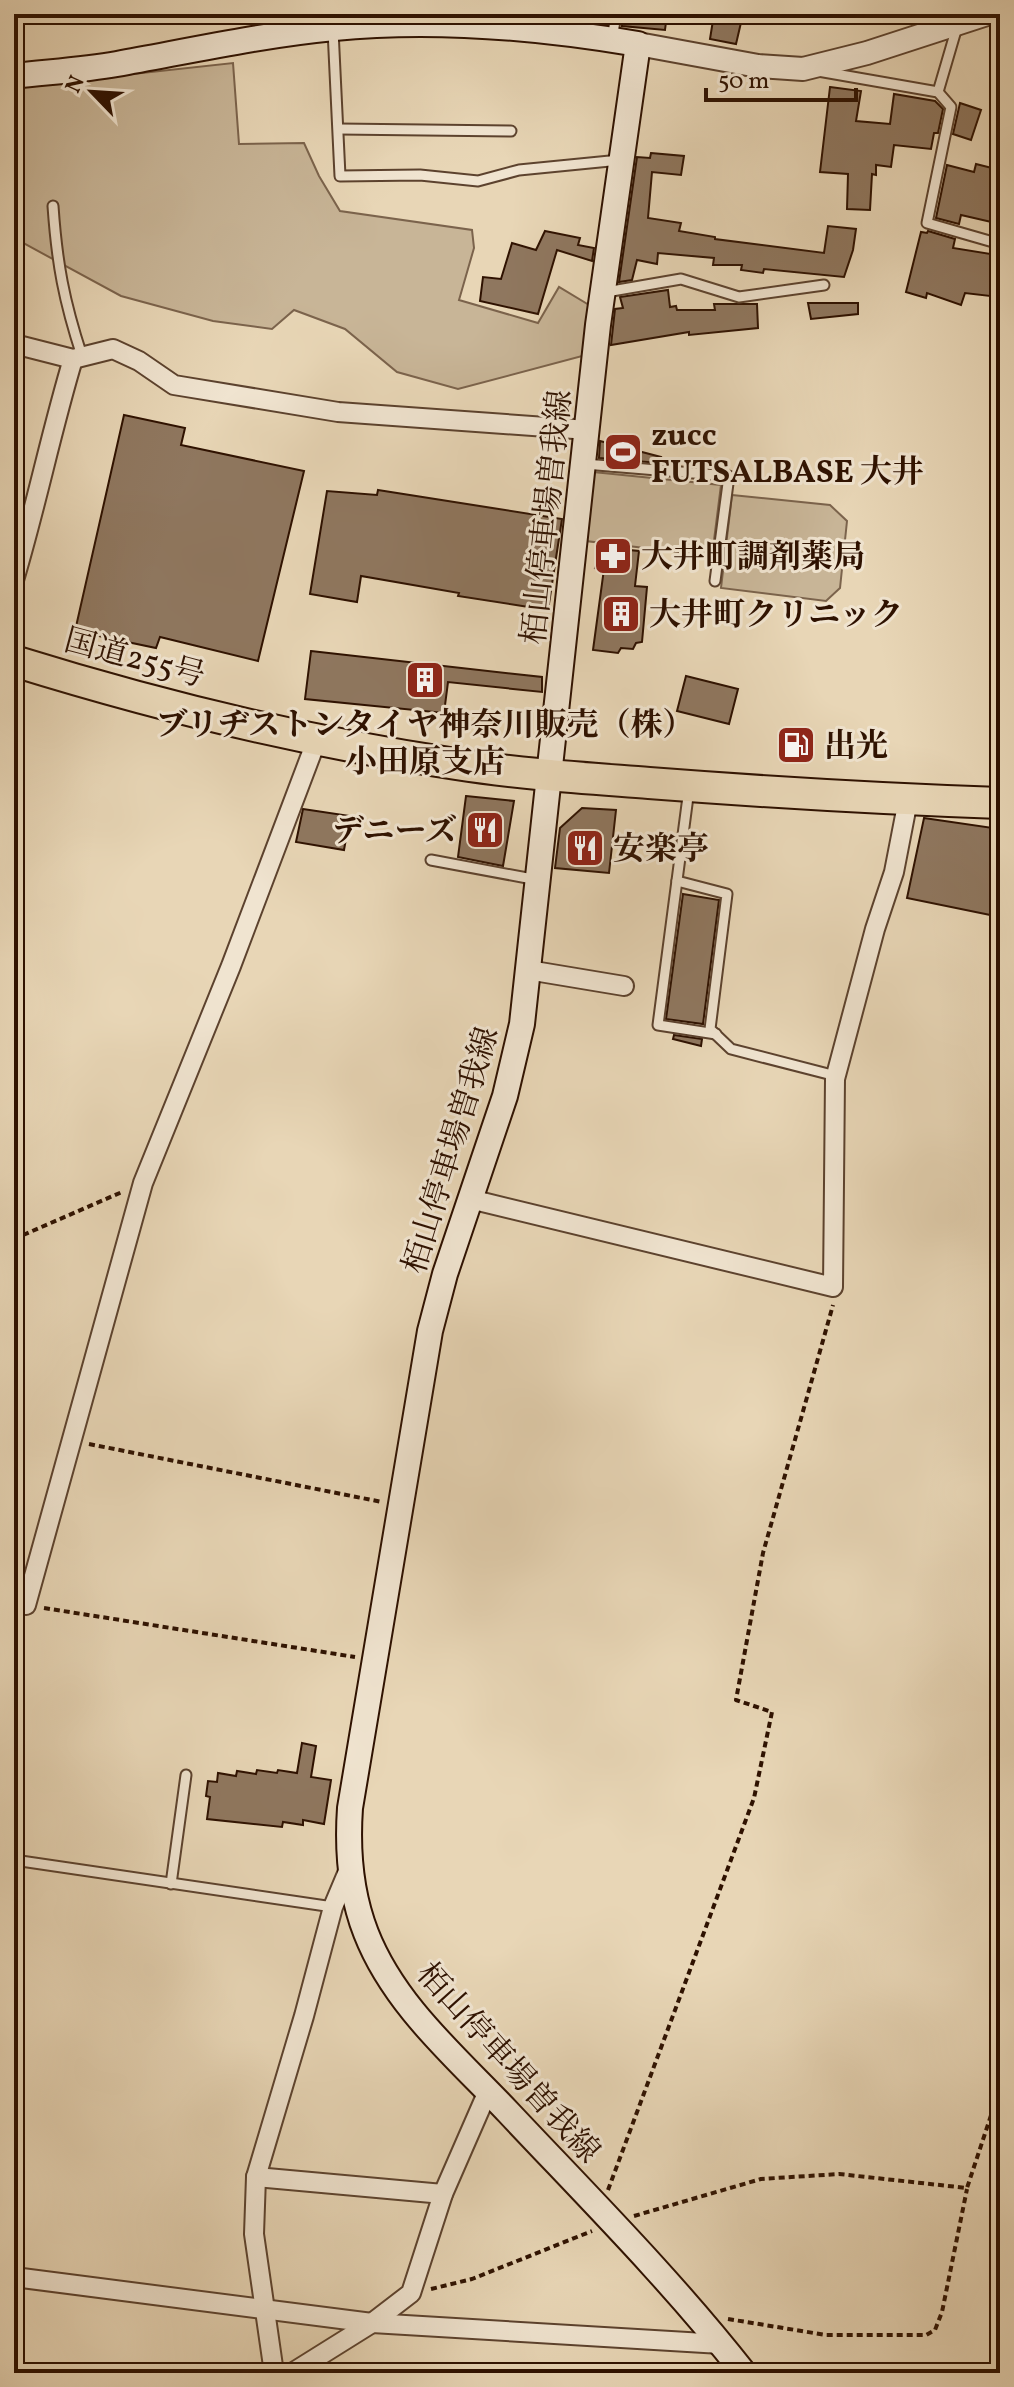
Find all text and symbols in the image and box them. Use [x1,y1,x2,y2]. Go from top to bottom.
north arrow [52,52,132,132]
scale bar [706,52,856,102]
text: 50 m [718,65,770,99]
text: N [59,71,94,98]
street label: 栢山停車場曽我線 [514,388,584,647]
place label: zucc FUTSALBASE 大井 [651,415,924,496]
sports icon: zucc FUTSALBASE 大井 [602,431,644,473]
pharmacy icon: 大井町調剤薬局 [592,535,634,577]
place label: 大井町調剤薬局 [641,537,865,581]
building icon: 大井町クリニック [600,593,642,635]
place label: 大井町クリニック [649,595,903,639]
street label: 国道255号 [59,620,209,700]
building icon: ブリヂストンタイヤ神奈川販売（株） 小田原支店 [404,659,446,701]
place label: ブリヂストンタイヤ神奈川販売（株） 小田原支店 [156,705,694,786]
fuel station icon: 出光 [775,724,817,766]
place label: 出光 [824,726,888,770]
restaurant icon: デニーズ [464,809,506,851]
place label: デニーズ [332,811,457,855]
restaurant icon: 安楽亭 [564,827,606,869]
place label: 安楽亭 [613,829,709,873]
street label: 栢山停車場曽我線 [394,1022,511,1280]
street label: 栢山停車場曽我線 [405,1954,609,2174]

